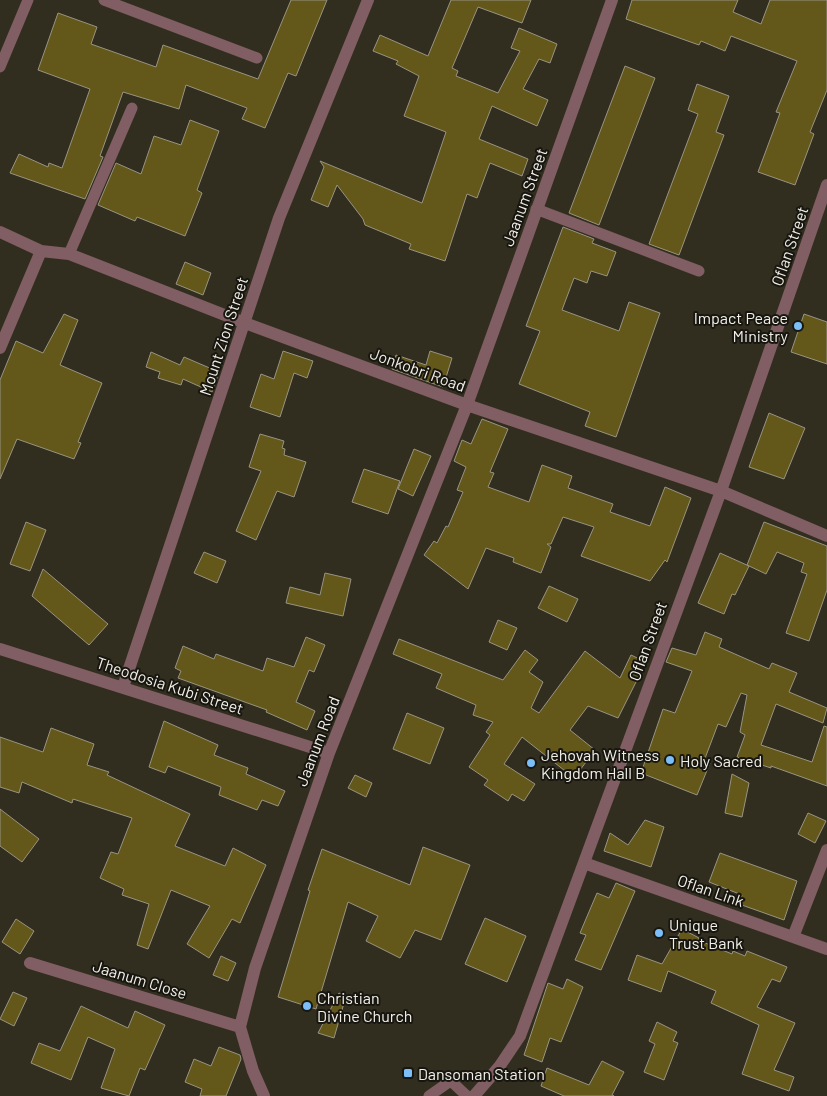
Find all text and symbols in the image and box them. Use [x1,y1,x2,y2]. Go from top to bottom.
street label: Jaanum Street [497,145,551,249]
street label: Oflan Street [767,204,811,288]
street label: Mount Zion Street [195,274,251,398]
place label: Impact Peace Ministry [694,308,789,345]
marker: Impact Peace Ministry [792,320,804,332]
street label: Jonkobri Road [368,343,468,395]
street label: Oflan Street [624,599,670,683]
street label: Theodosia Kubi Street [94,652,246,718]
street label: Jaanum Road [291,693,343,789]
place label: Jehovah Witness Kingdom Hall B [541,745,659,782]
place label: Holy Sacred [680,751,762,770]
marker: Holy Sacred [664,754,676,766]
marker: Jehovah Witness Kingdom Hall B [525,757,537,769]
street label: Oflan Link [675,870,747,910]
place label: Unique Trust Bank [669,915,743,952]
marker: Unique Trust Bank [653,927,665,939]
street label: Jaanum Close [91,956,189,1002]
place label: Christian Divine Church [317,988,413,1025]
marker: Christian Divine Church [301,1000,313,1012]
place label: Dansoman Station [418,1064,545,1083]
marker: Dansoman Station [402,1067,414,1079]

